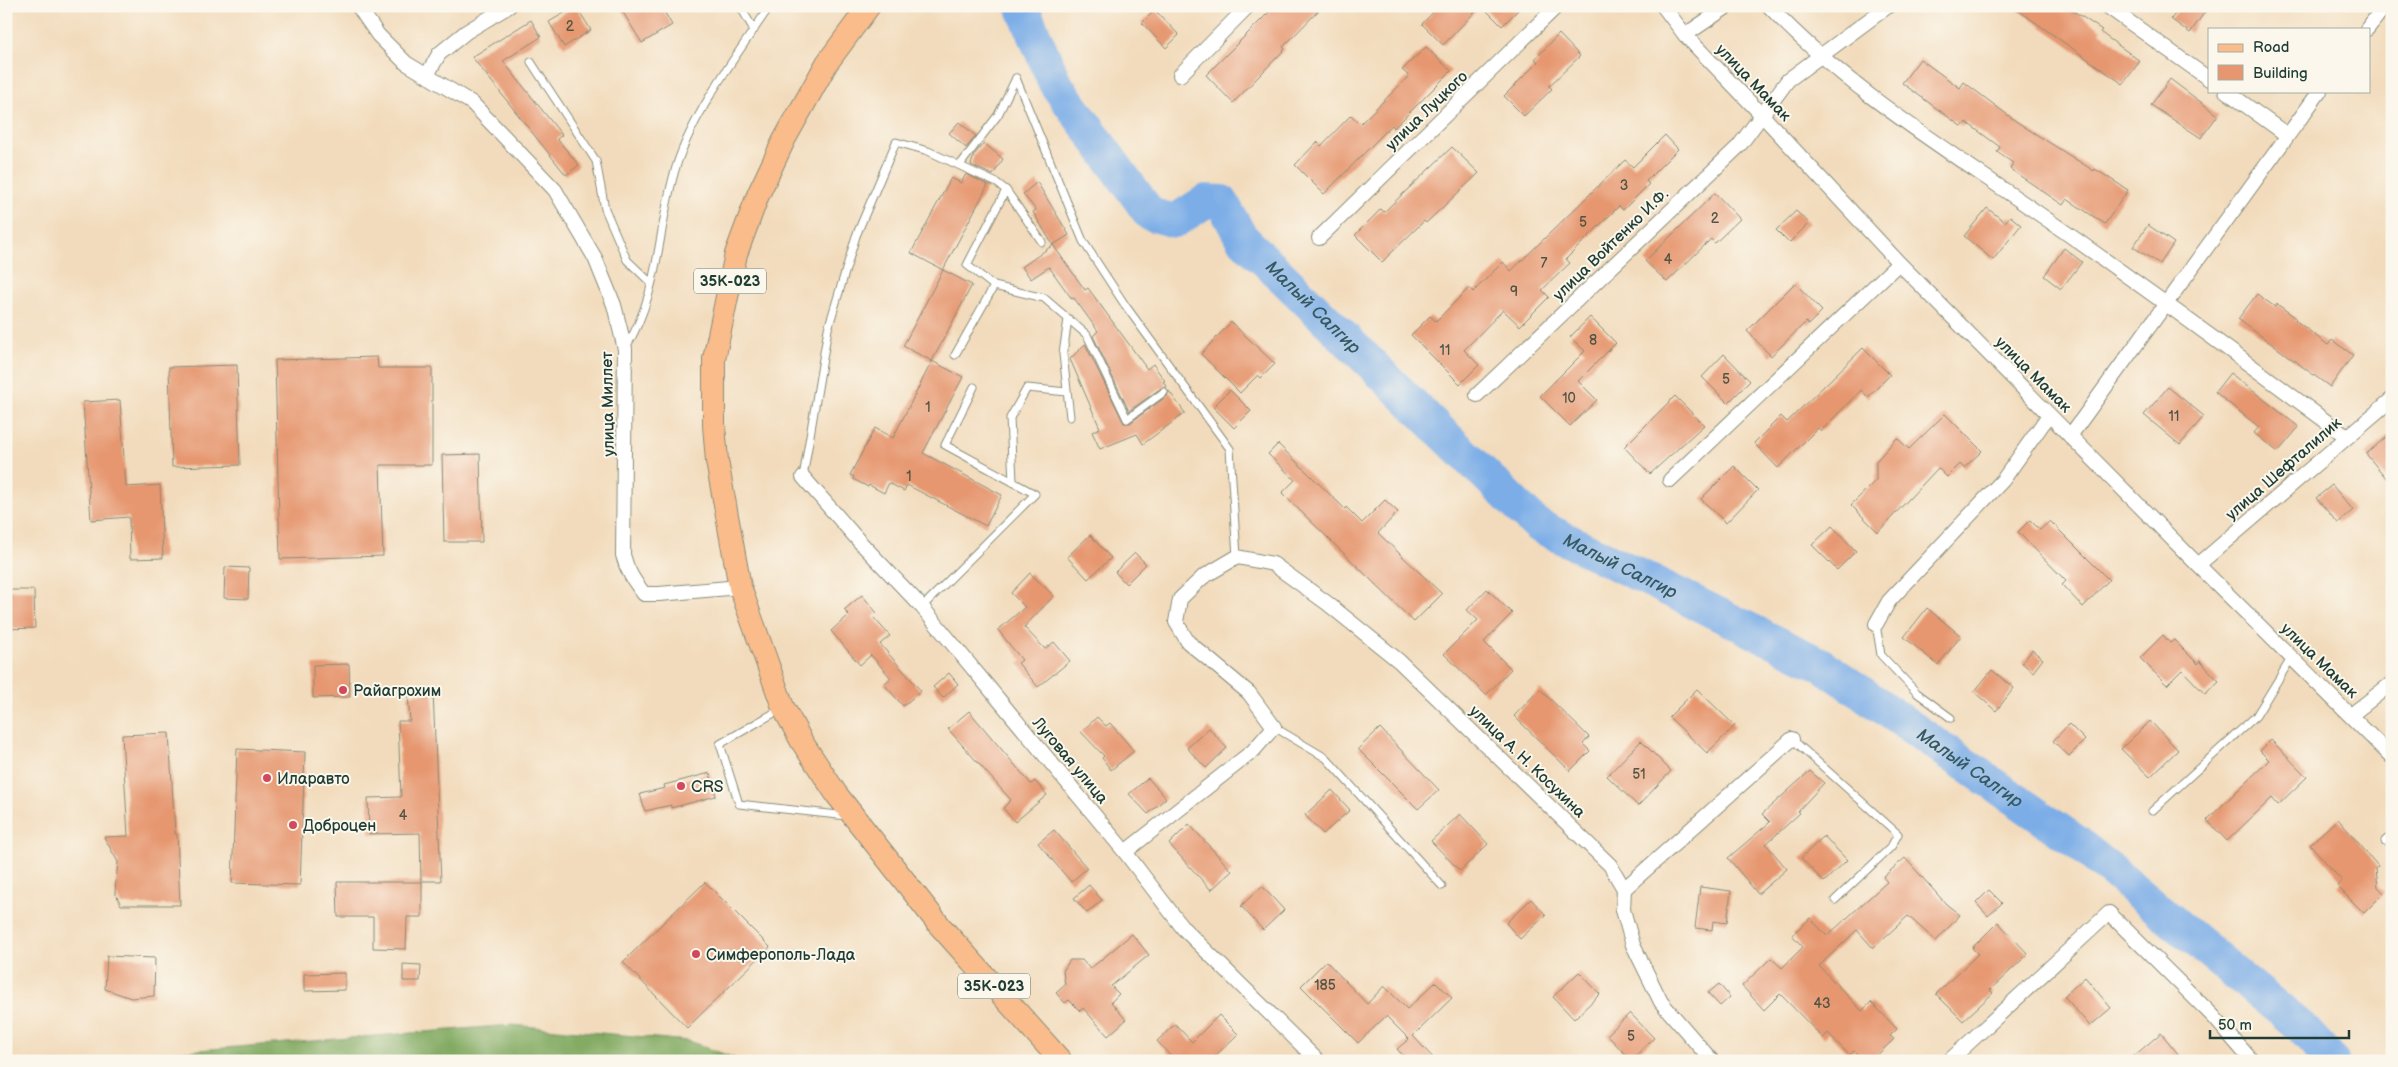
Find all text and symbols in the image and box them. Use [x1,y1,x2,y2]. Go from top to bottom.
house number: 2 [566,18,575,35]
legend [2208,28,2370,92]
text: Road [2253,38,2289,57]
street label: улица Мамак [1711,40,1795,126]
text: Building [2253,64,2308,83]
street label: улица Луцкого [1382,67,1472,155]
house number: 3 [1620,177,1628,194]
street label: улица Войтенко И.Ф. [1549,185,1673,305]
house number: 2 [1711,210,1720,227]
house number: 5 [1579,214,1587,231]
house number: 4 [1664,251,1673,268]
house number: 7 [1541,255,1548,272]
water label: Малый Салгир [1261,257,1365,358]
road number: 35К-023 [694,268,766,294]
house number: 9 [1510,283,1518,300]
house number: 8 [1589,332,1597,349]
street label: улица Мамак [1991,333,2075,417]
house number: 11 [1440,342,1450,359]
street label: улица Миллет [598,351,619,457]
house number: 5 [1722,371,1730,388]
house number: 10 [1562,390,1576,407]
house number: 1 [925,399,931,416]
house number: 11 [2169,408,2179,425]
street label: улица Шефталилик [2222,413,2346,525]
house number: 1 [906,468,912,485]
water label: Малый Салгир [1560,529,1680,603]
street label: улица Мамак [2276,620,2362,703]
place label: Райагрохим [353,682,441,701]
marker: Райагрохим [337,684,349,696]
street label: улица А. Н. Косухина [1465,702,1589,823]
street label: Луговая улица [1028,713,1112,808]
water label: Малый Салгир [1913,724,2027,812]
house number: 51 [1632,766,1646,783]
place label: Иларавто [277,770,350,789]
marker: Иларавто [261,772,273,784]
place label: CRS [691,778,723,797]
marker: CRS [675,780,687,792]
house number: 4 [399,807,408,824]
place label: Доброцен [303,817,376,836]
marker: Доброцен [287,819,299,831]
place label: Симферополь-Лада [706,946,856,965]
marker: Симферополь-Лада [690,948,702,960]
road number: 35К-023 [958,974,1030,998]
house number: 185 [1314,977,1336,994]
house number: 43 [1813,995,1831,1012]
scale bar [2210,1007,2349,1039]
text: 50 m [2218,1016,2252,1035]
house number: 5 [1627,1028,1635,1045]

